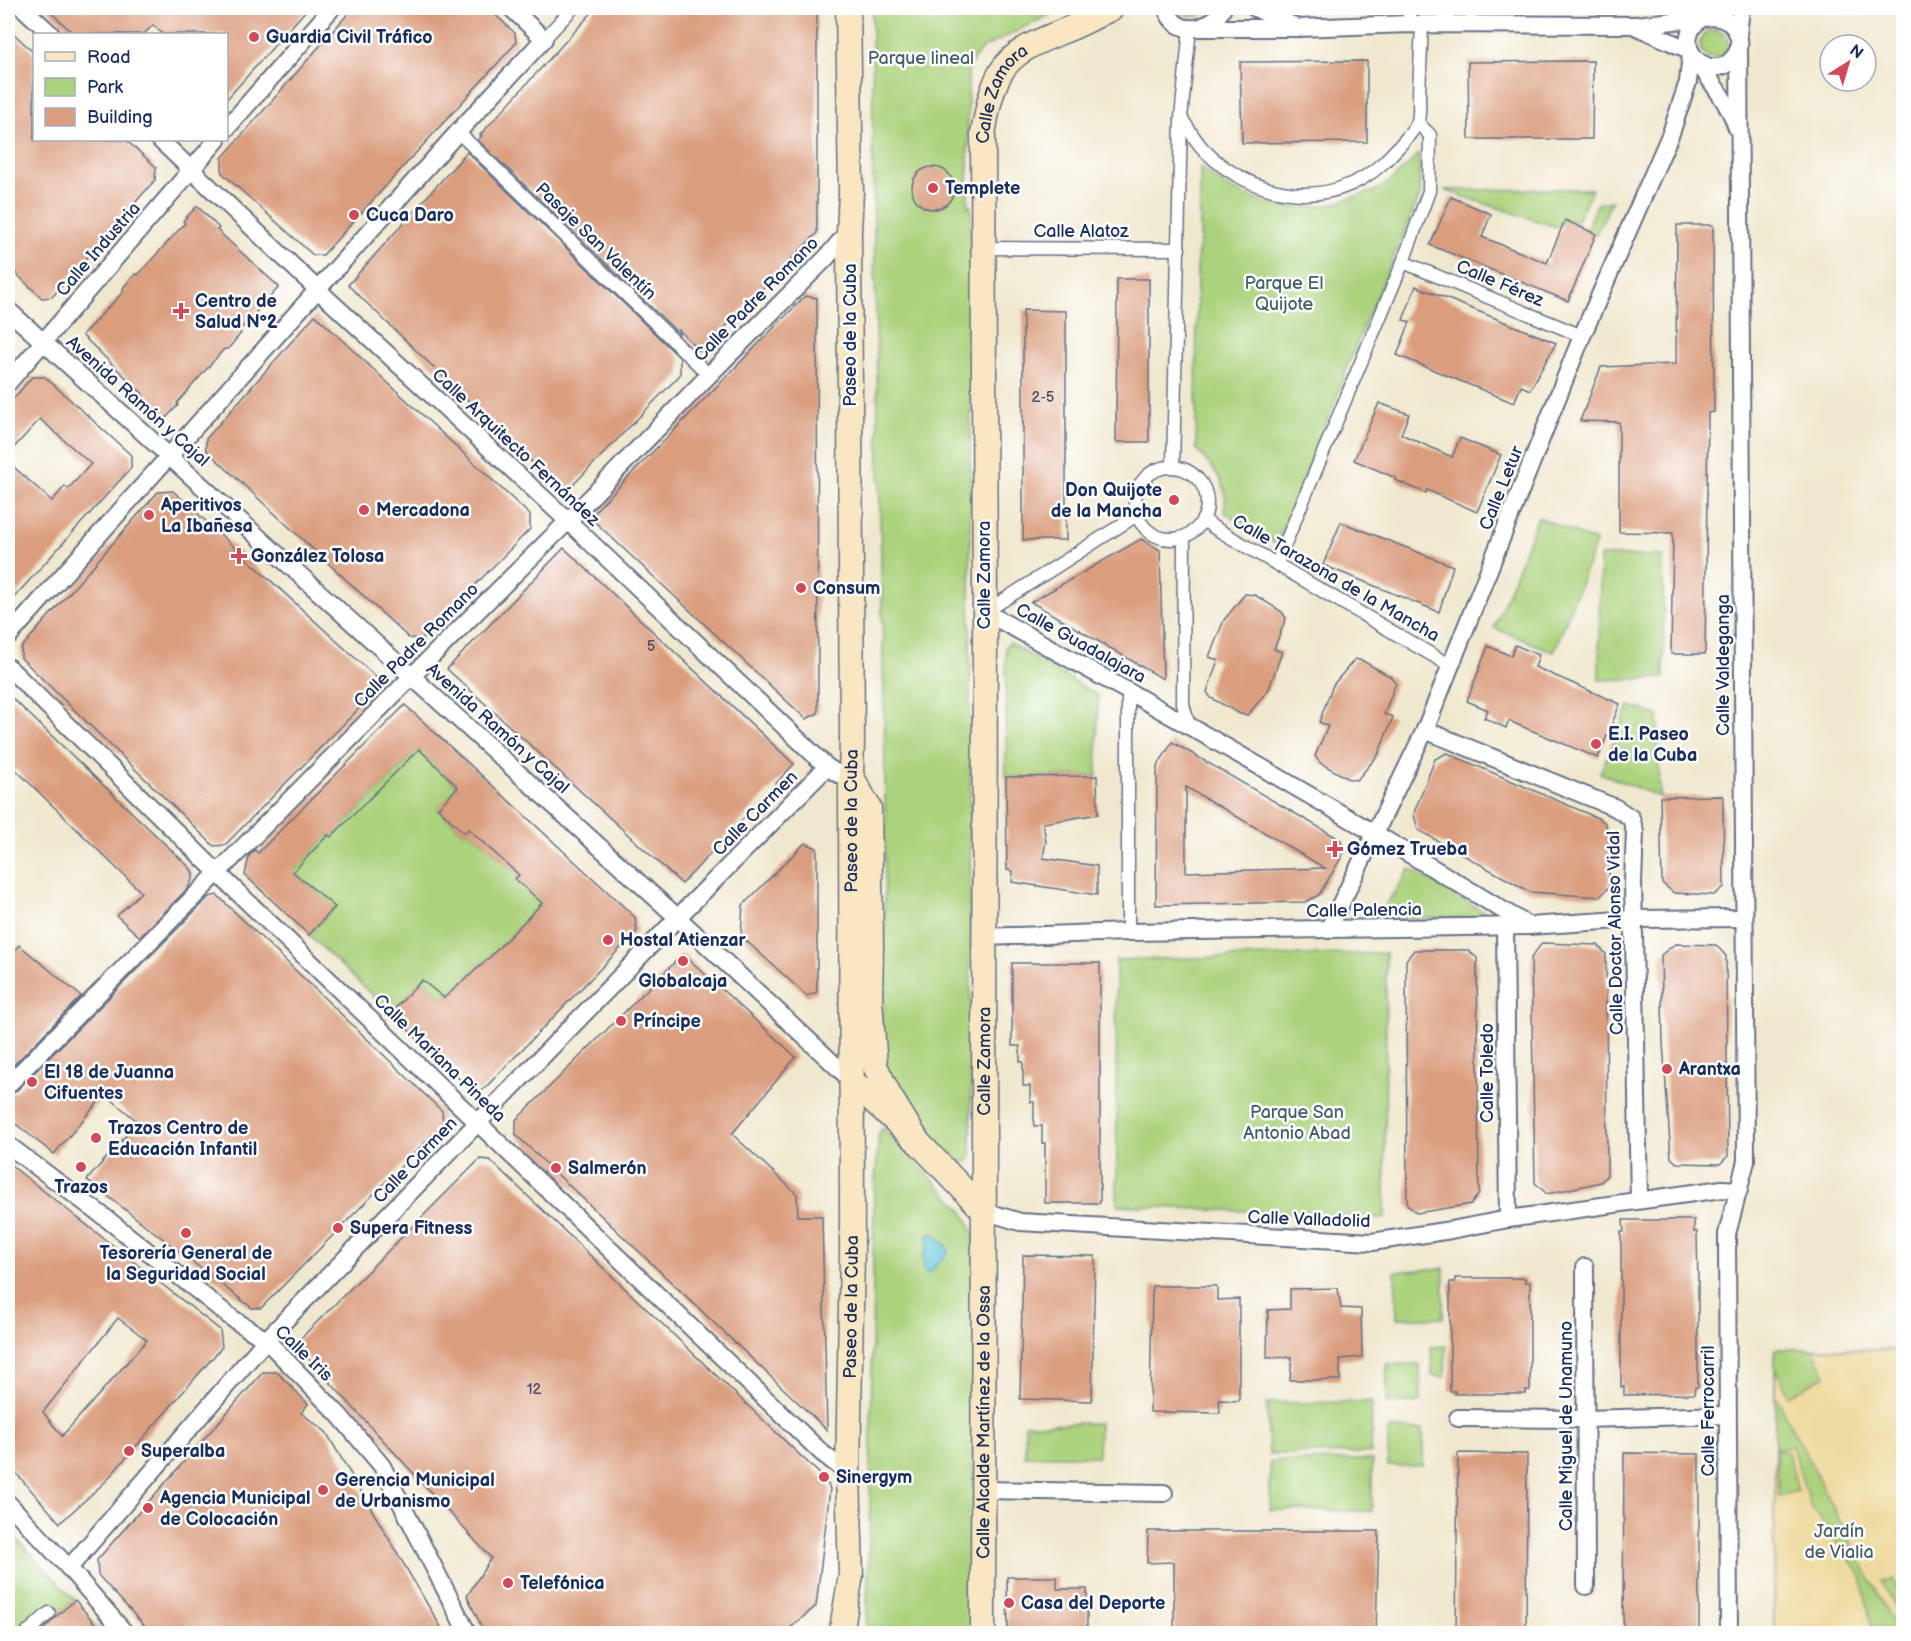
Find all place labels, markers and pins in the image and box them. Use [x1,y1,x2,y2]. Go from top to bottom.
place label: Guardia Civil Tráfico [266,27,433,48]
marker: Guardia Civil Tráfico [247,30,261,44]
place label: Templete [945,178,1020,199]
marker: Templete [926,181,940,195]
place label: Cuca Daro [366,205,454,226]
marker: Cuca Daro [347,208,361,222]
place label: Centro de Salud Nº2 [195,291,278,333]
marker: Centro de Salud Nº2 [172,302,190,320]
place label: Don Quijote de la Mancha [1051,480,1162,522]
marker: Don Quijote de la Mancha [1167,493,1181,507]
place label: Aperitivos La Ibañesa [160,495,253,537]
place label: Mercadona [376,500,470,521]
marker: Mercadona [357,503,371,517]
marker: Aperitivos La Ibañesa [142,508,156,522]
place label: González Tolosa [251,546,384,567]
marker: González Tolosa [232,549,246,563]
place label: Consum [813,578,880,599]
marker: Consum [794,581,808,595]
place label: E.I. Paseo de la Cuba [1608,724,1697,766]
marker: E.I. Paseo de la Cuba [1589,737,1603,751]
place label: Gómez Trueba [1347,839,1467,860]
marker: Gómez Trueba [1328,842,1342,856]
place label: Hostal Atienzar [620,930,747,951]
marker: Hostal Atienzar [601,933,615,947]
marker: Globalcaja [676,954,690,968]
place label: Globalcaja [639,971,727,992]
place label: Príncipe [633,1011,701,1032]
marker: Príncipe [614,1014,628,1028]
place label: Arantxa [1678,1059,1741,1080]
place label: El 18 de Juanna Cifuentes [44,1062,174,1104]
marker: Arantxa [1660,1062,1674,1076]
marker: El 18 de Juanna Cifuentes [25,1075,39,1089]
place label: Trazos Centro de Educación Infantil [108,1118,257,1160]
marker: Trazos Centro de Educación Infantil [89,1131,103,1145]
place label: Salmerón [568,1158,647,1179]
marker: Trazos [74,1160,88,1174]
marker: Salmerón [549,1161,563,1175]
place label: Trazos [54,1177,108,1198]
place label: Supera Fitness [350,1218,473,1239]
marker: Supera Fitness [331,1221,345,1235]
marker: Tesorería General de la Seguridad Social [179,1226,193,1240]
place label: Tesorería General de la Seguridad Social [100,1243,272,1285]
place label: Superalba [141,1441,225,1462]
marker: Superalba [122,1444,136,1458]
place label: Sinergym [836,1467,912,1488]
place label: Gerencia Municipal de Urbanismo [335,1470,495,1512]
marker: Sinergym [817,1470,831,1484]
marker: Gerencia Municipal de Urbanismo [316,1483,330,1497]
place label: Agencia Municipal de Colocación [159,1488,311,1530]
marker: Agencia Municipal de Colocación [141,1501,155,1515]
place label: Telefónica [520,1573,605,1594]
marker: Telefónica [501,1576,515,1590]
place label: Casa del Deporte [1021,1593,1165,1614]
marker: Casa del Deporte [1002,1596,1016,1610]

